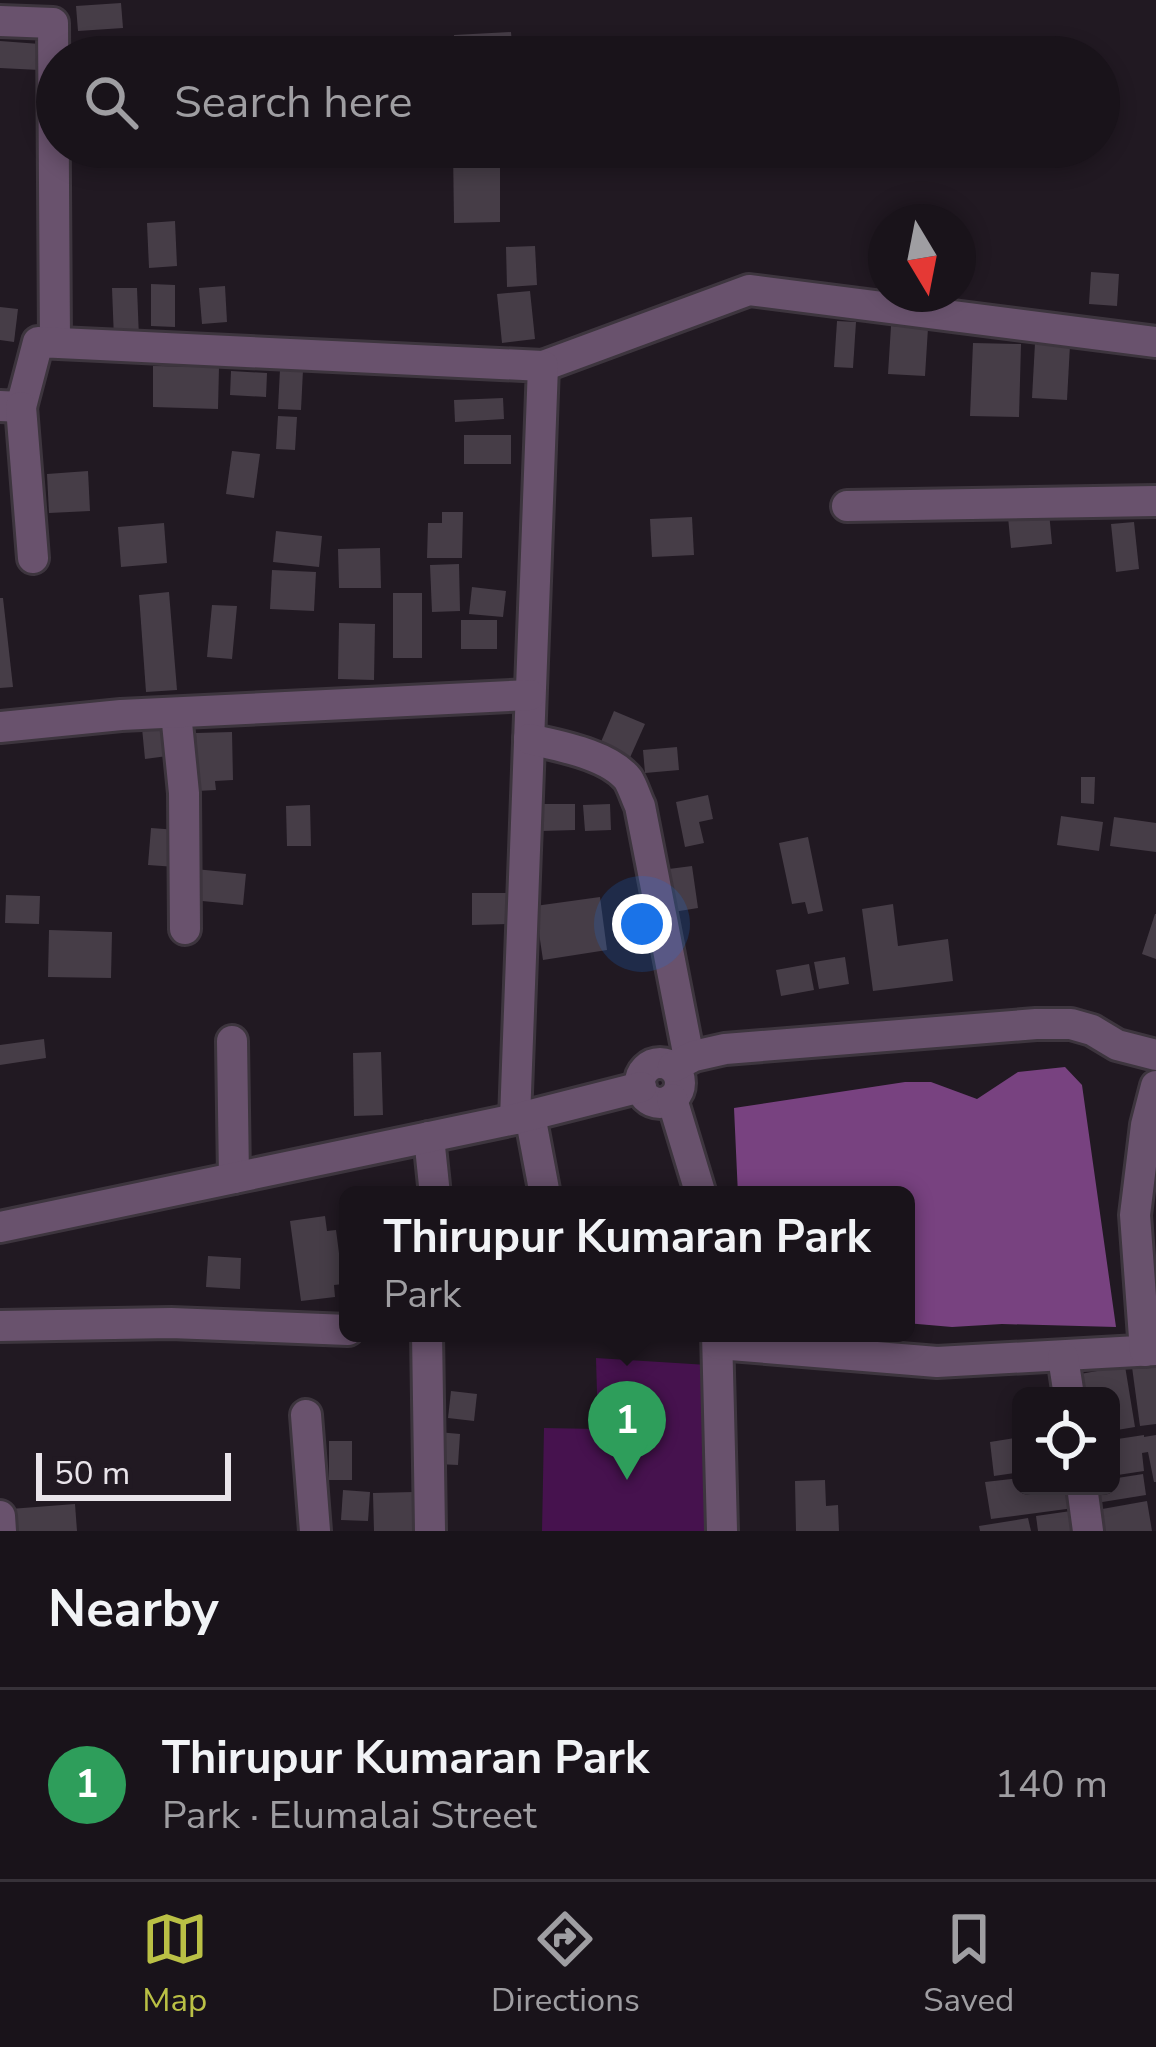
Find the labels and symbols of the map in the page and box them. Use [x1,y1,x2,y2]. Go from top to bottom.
north arrow [868,204,976,312]
your location [612,894,672,954]
pin: 1 [588,1381,666,1480]
scale bar [36,1447,231,1500]

